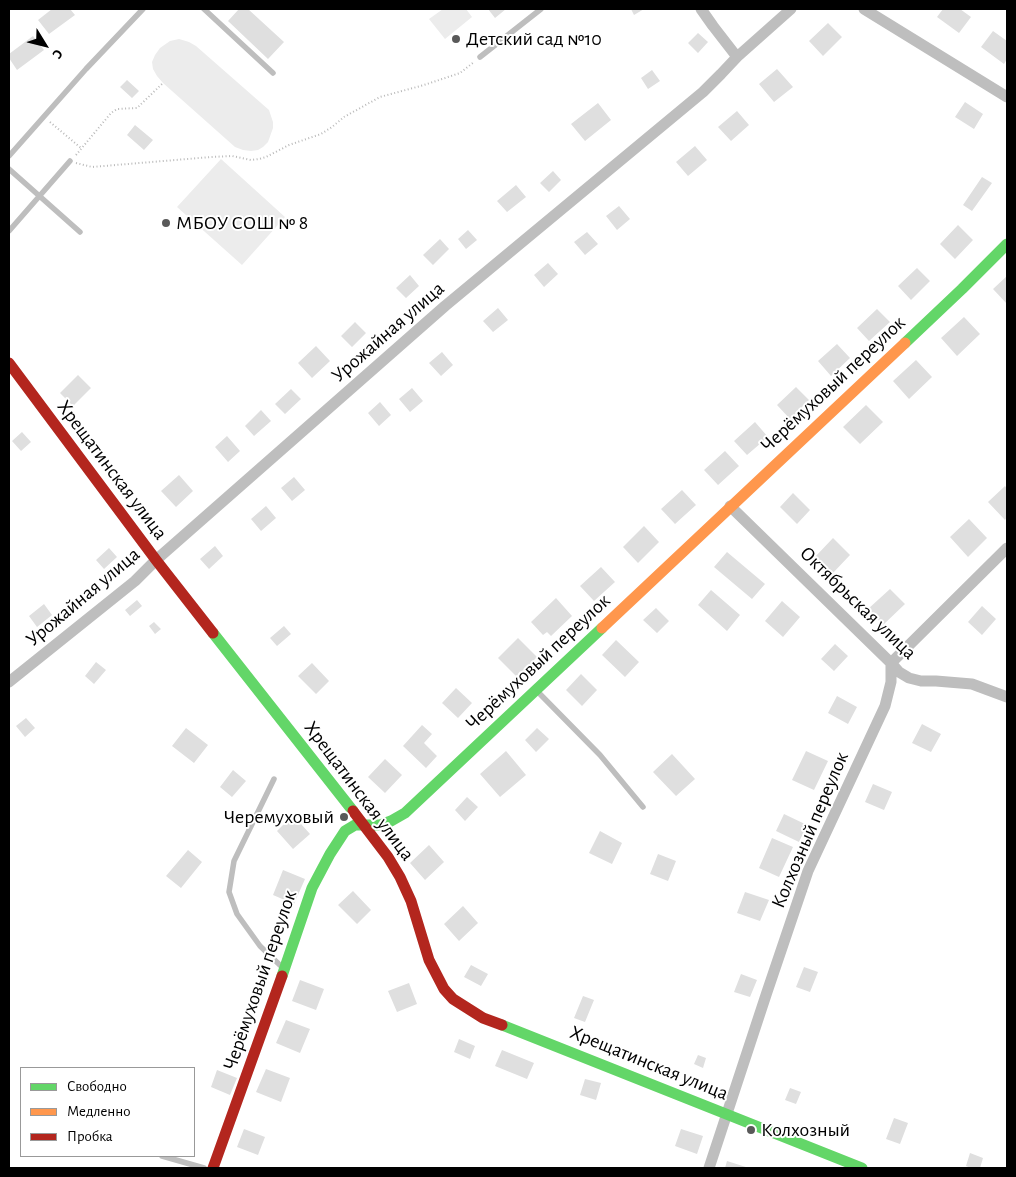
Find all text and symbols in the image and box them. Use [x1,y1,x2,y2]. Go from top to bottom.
north arrow [20,20,70,70]
place label: Детский сад №10 [466,27,602,51]
marker: Детский сад №10 [450,33,462,45]
text: С [49,47,65,61]
place label: МБОУ СОШ № 8 [176,211,308,235]
marker: МБОУ СОШ № 8 [160,217,172,229]
street label: Урожайная улица [327,277,449,387]
street label: Черёмуховый переулок [756,311,910,457]
street label: Хрещатинская улица [52,395,172,545]
street label: Октябрьская улица [795,541,921,665]
street label: Урожайная улица [21,542,145,652]
street label: Черёмуховый переулок [461,589,615,735]
street label: Хрещатинская улица [299,716,419,866]
street label: Колхозный переулок [766,748,854,912]
place label: Черемуховый [224,805,334,829]
marker: Черемуховый [338,811,350,823]
street label: Черёмуховый переулок [218,887,302,1073]
street label: Хрещатинская улица [566,1020,732,1106]
legend [20,1067,195,1157]
text: Свободно [67,1079,127,1094]
text: Медленно [67,1104,131,1119]
place label: Колхозный [761,1118,850,1142]
marker: Колхозный [745,1124,757,1136]
text: Пробка [67,1129,113,1144]

